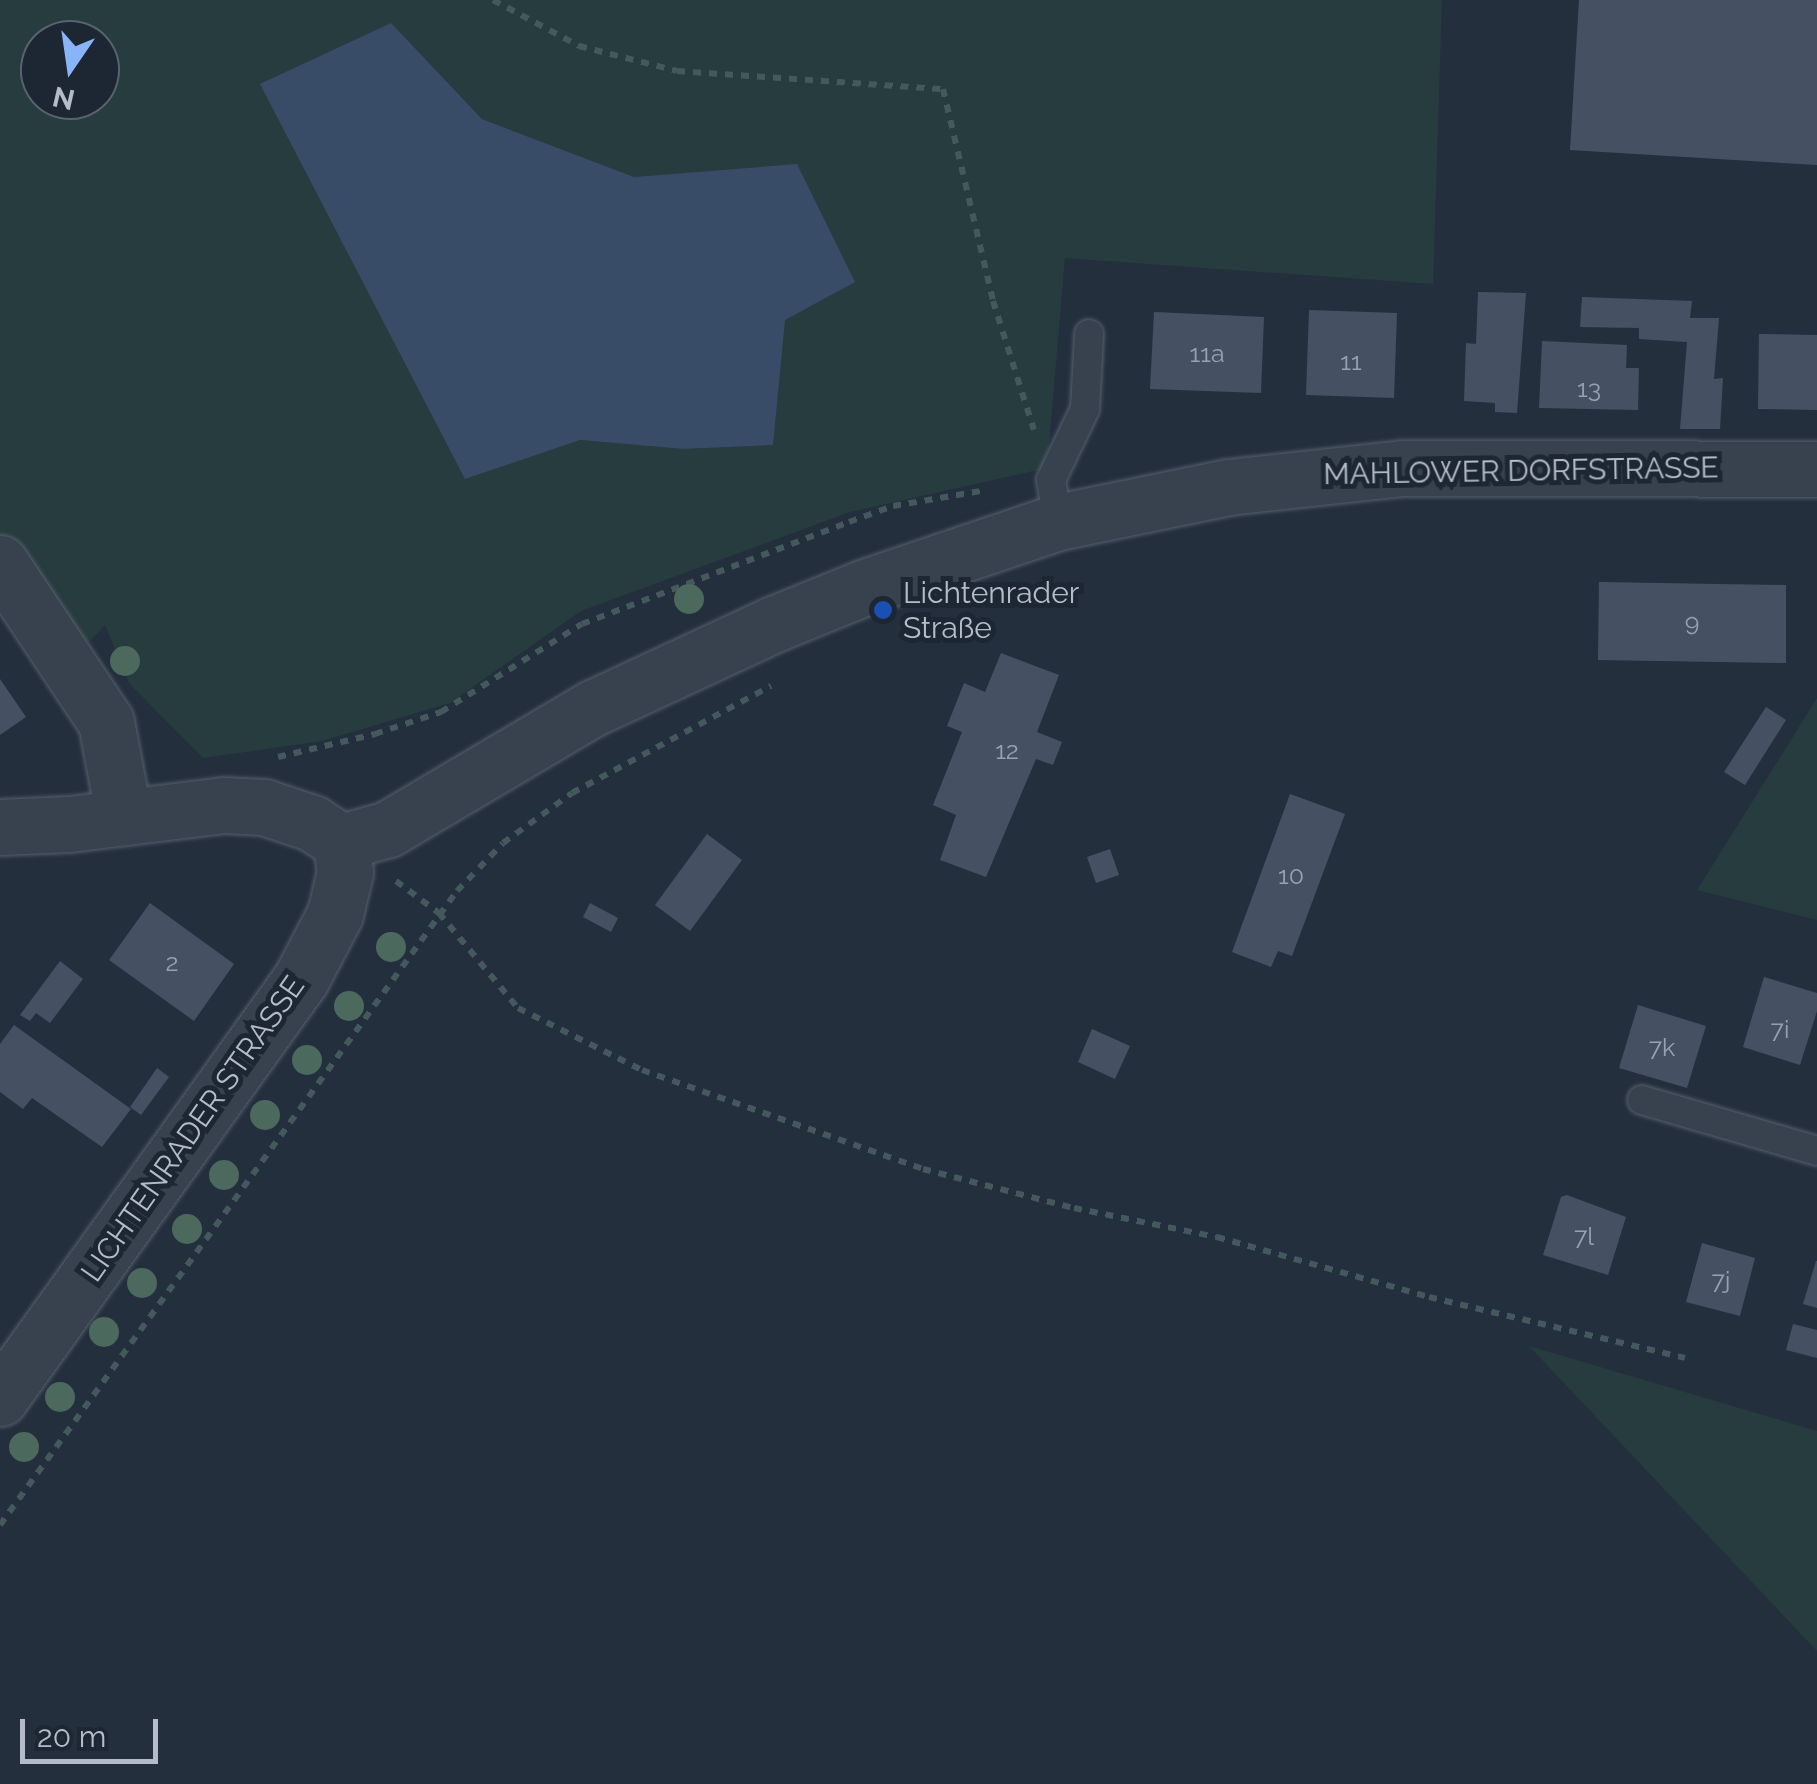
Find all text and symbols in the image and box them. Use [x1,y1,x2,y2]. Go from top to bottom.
north arrow [20,20,120,120]
text: N [49,79,78,116]
house number: 11a [1189,338,1225,368]
house number: 11 [1340,346,1362,376]
house number: 13 [1577,373,1601,403]
street label: MAHLOWER DORFSTRASSE [1323,450,1719,492]
place label: Lichtenrader Straße [903,575,1079,646]
marker: Lichtenrader Straße [872,599,894,621]
house number: 9 [1685,607,1699,637]
house number: 12 [995,735,1019,765]
house number: 10 [1278,860,1304,890]
house number: 2 [165,947,179,977]
street label: LICHTENRADER STRASSE [74,969,312,1289]
house number: 7i [1771,1014,1789,1044]
house number: 7k [1649,1032,1675,1062]
house number: 7l [1574,1221,1594,1251]
house number: 7j [1712,1265,1730,1295]
scale bar [25,1699,162,1761]
text: 20 m [37,1719,106,1754]

